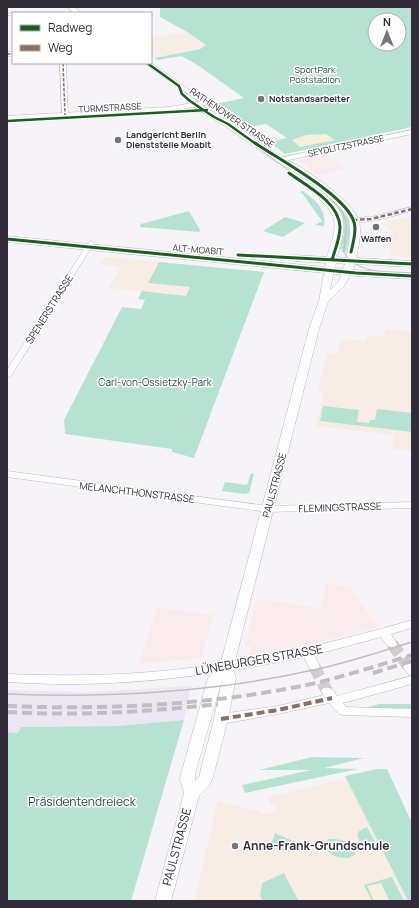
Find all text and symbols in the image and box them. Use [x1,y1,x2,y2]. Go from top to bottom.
legend [12,12,152,64]
north arrow [367,12,407,52]
text: N [383,14,391,29]
text: Radweg [48,19,92,36]
text: Weg [48,39,73,56]
park label: SportPark Poststadion [290,63,340,86]
street label: RATHENOWER STRASSE [187,84,277,151]
place label: Notstandsarbeiter [269,92,350,105]
marker: Notstandsarbeiter [256,94,266,104]
street label: TURMSTRASSE [78,99,142,116]
place label: Landgericht Berlin Dienststelle Moabit [126,128,211,151]
street label: SEYDLITZSTRASSE [306,131,385,160]
marker: Landgericht Berlin Dienststelle Moabit [113,135,123,145]
marker: Waffen [371,222,381,232]
place label: Waffen [361,232,392,245]
street label: ALT-MOABIT [172,241,225,258]
street label: SPENERSTRASSE [22,271,76,346]
park label: Carl-von-Ossietzky-Park [98,375,213,389]
street label: PAULSTRASSE [259,451,289,519]
street label: MELANCHTHONSTRASSE [79,478,196,506]
street label: FLEMINGSTRASSE [298,499,382,515]
street label: LÜNEBURGER STRASSE [194,640,324,679]
park label: Präsidentendreieck [28,793,137,810]
street label: PAULSTRASSE [158,806,195,888]
place label: Anne-Frank-Grundschule [243,837,390,854]
marker: Anne-Frank-Grundschule [230,841,240,851]

